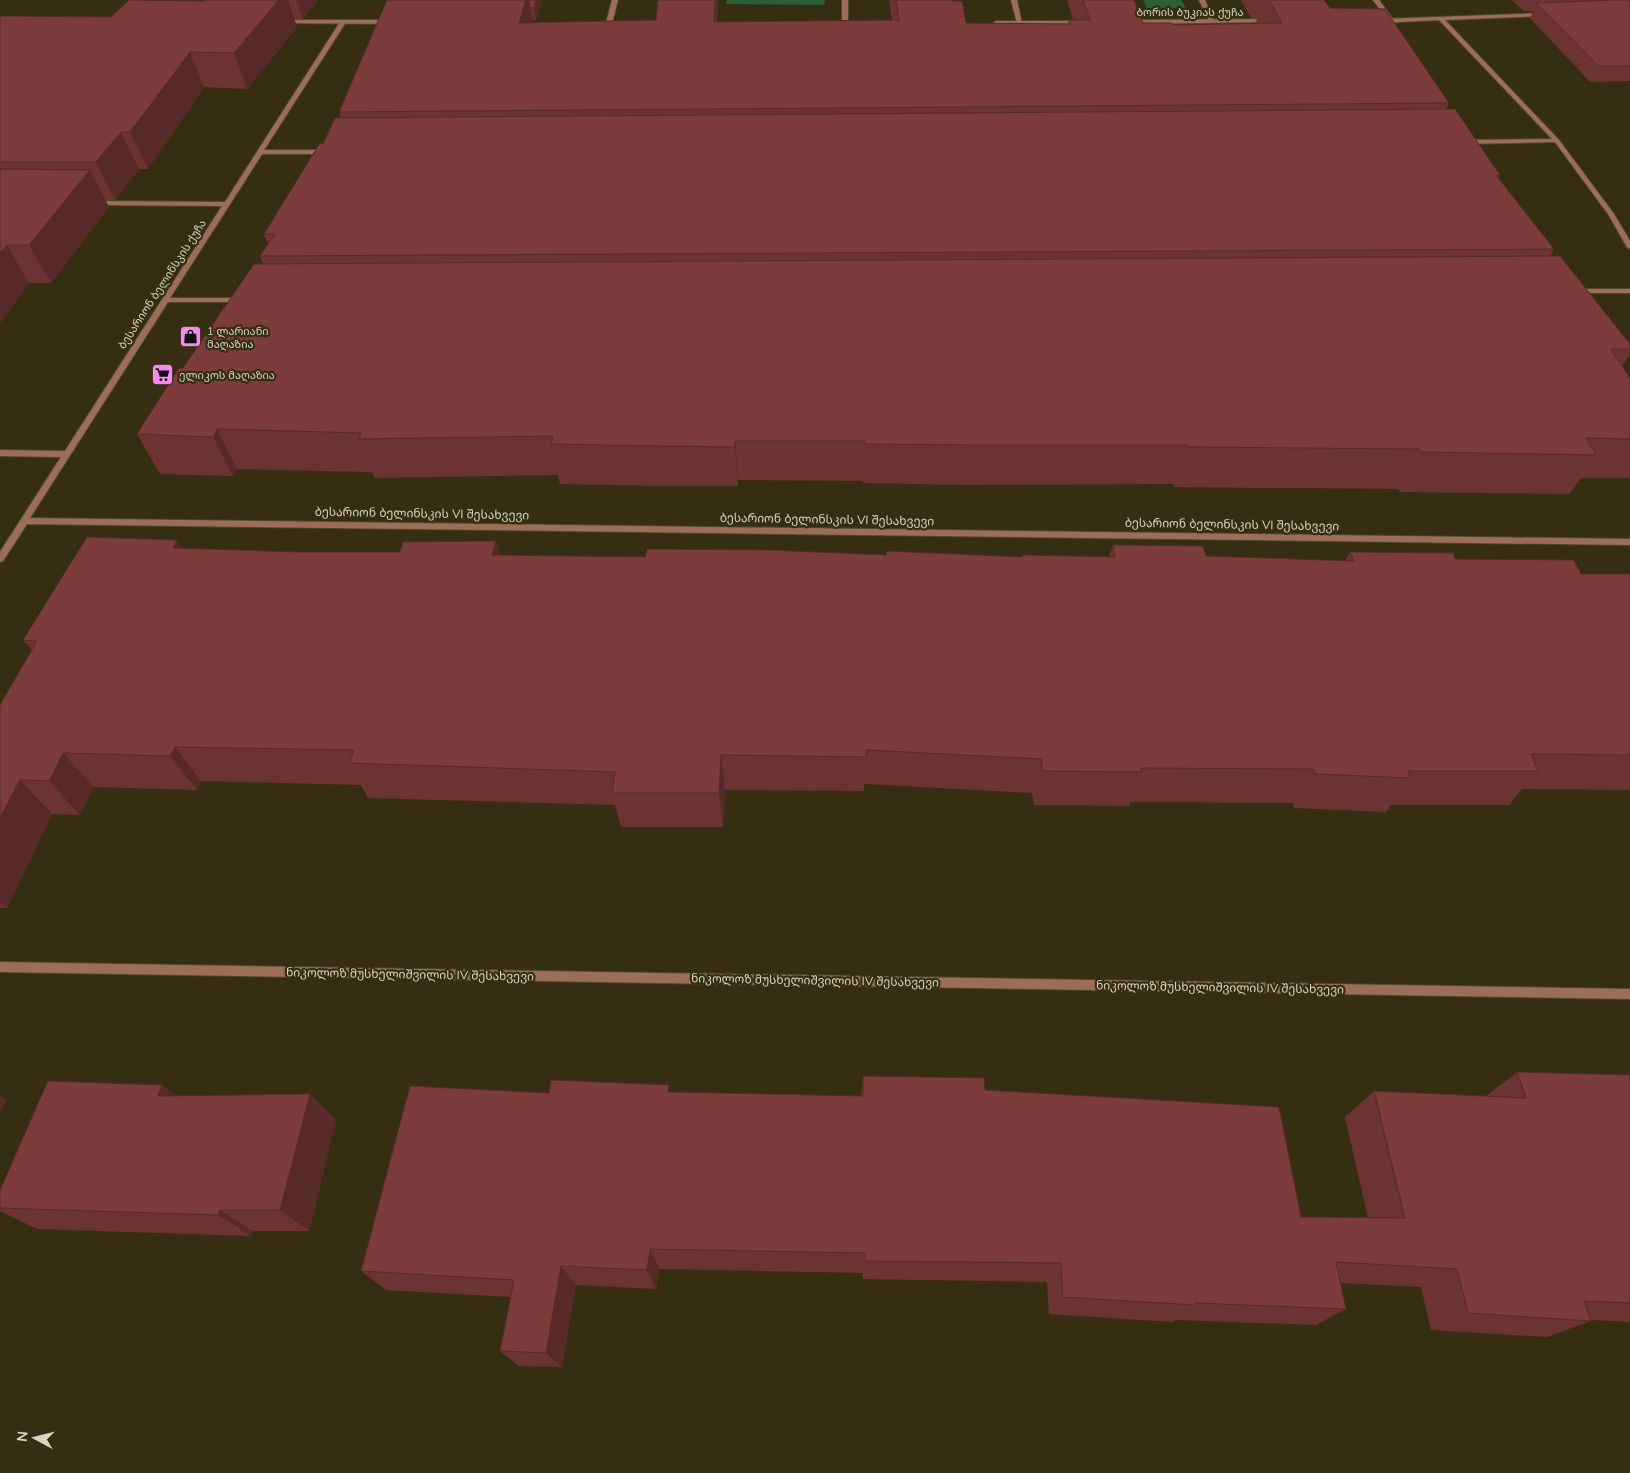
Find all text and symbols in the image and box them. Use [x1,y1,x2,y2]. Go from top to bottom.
street label: ბორის ბუკიას ქუჩა [1136,5,1244,19]
street label: ბესარიონ ბელინსკის ქუჩა [115,217,209,351]
place label: 1 ლარიანი მაღაზია [207,324,269,351]
shop icon: 1 ლარიანი მაღაზია [179,325,203,349]
supermarket icon: ელიკოს მაღაზია [151,363,175,387]
place label: ელიკოს მაღაზია [179,368,275,382]
street label: ბესარიონ ბელინსკის VI შესახვევი [315,504,530,523]
street label: ბესარიონ ბელინსკის VI შესახვევი [720,510,935,529]
street label: ბესარიონ ბელინსკის VI შესახვევი [1125,515,1340,534]
street label: ნიკოლოზ მუსხელიშვილის IV შესახვევი [286,964,534,985]
street label: ნიკოლოზ მუსხელიშვილის IV შესახვევი [691,970,939,991]
street label: ნიკოლოზ მუსხელიშვილის IV შესახვევი [1096,977,1344,998]
north arrow [10,1413,60,1463]
text: N [13,1430,32,1443]

